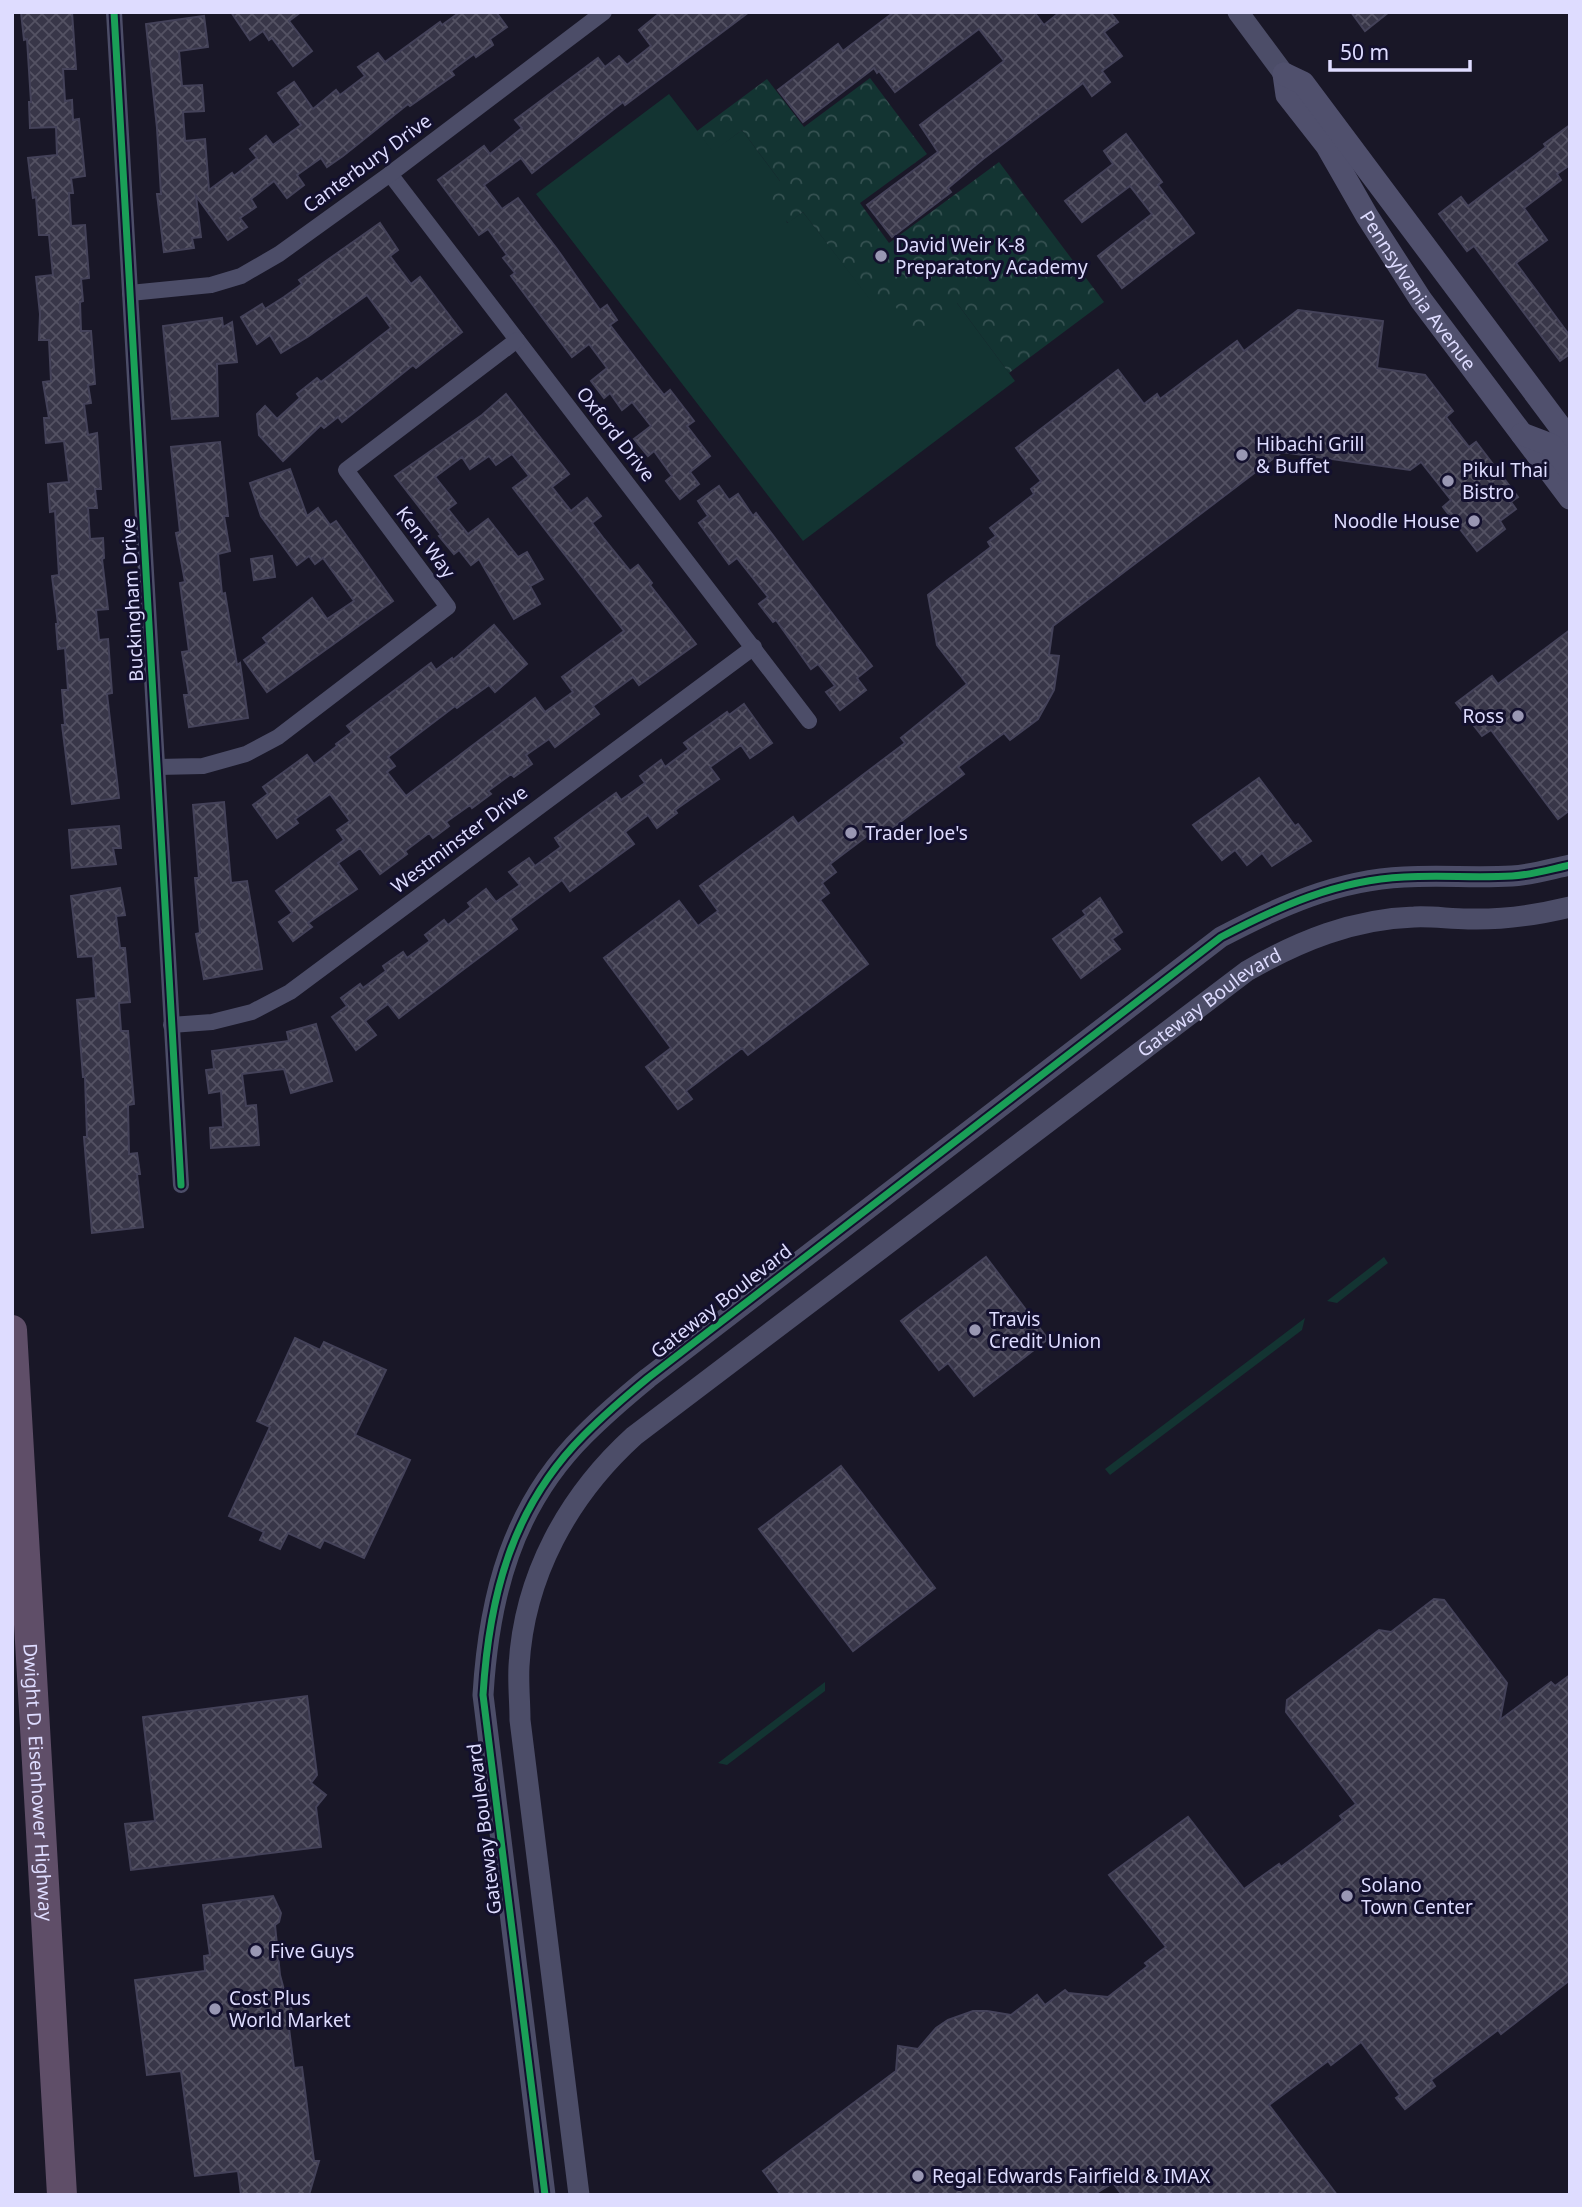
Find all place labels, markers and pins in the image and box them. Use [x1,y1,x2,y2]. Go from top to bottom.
place label: David Weir K-8 Preparatory Academy [895,232,1088,280]
marker: David Weir K-8 Preparatory Academy [873,248,889,264]
place label: Hibachi Grill & Buffet [1256,431,1364,479]
marker: Hibachi Grill & Buffet [1234,447,1250,463]
place label: Pikul Thai Bistro [1462,457,1548,505]
marker: Pikul Thai Bistro [1440,473,1456,489]
place label: Noodle House [1333,508,1460,534]
marker: Noodle House [1466,513,1482,529]
place label: Ross [1462,703,1504,729]
marker: Ross [1510,708,1526,724]
place label: Trader Joe's [865,820,968,846]
marker: Trader Joe's [843,825,859,841]
place label: Travis Credit Union [989,1306,1101,1354]
marker: Travis Credit Union [967,1322,983,1338]
place label: Solano Town Center [1361,1872,1473,1920]
marker: Solano Town Center [1339,1888,1355,1904]
place label: Five Guys [270,1938,354,1964]
marker: Five Guys [248,1943,264,1959]
place label: Cost Plus World Market [229,1985,351,2033]
marker: Cost Plus World Market [207,2001,223,2017]
place label: Regal Edwards Fairfield & IMAX [932,2163,1211,2189]
marker: Regal Edwards Fairfield & IMAX [910,2168,926,2184]

